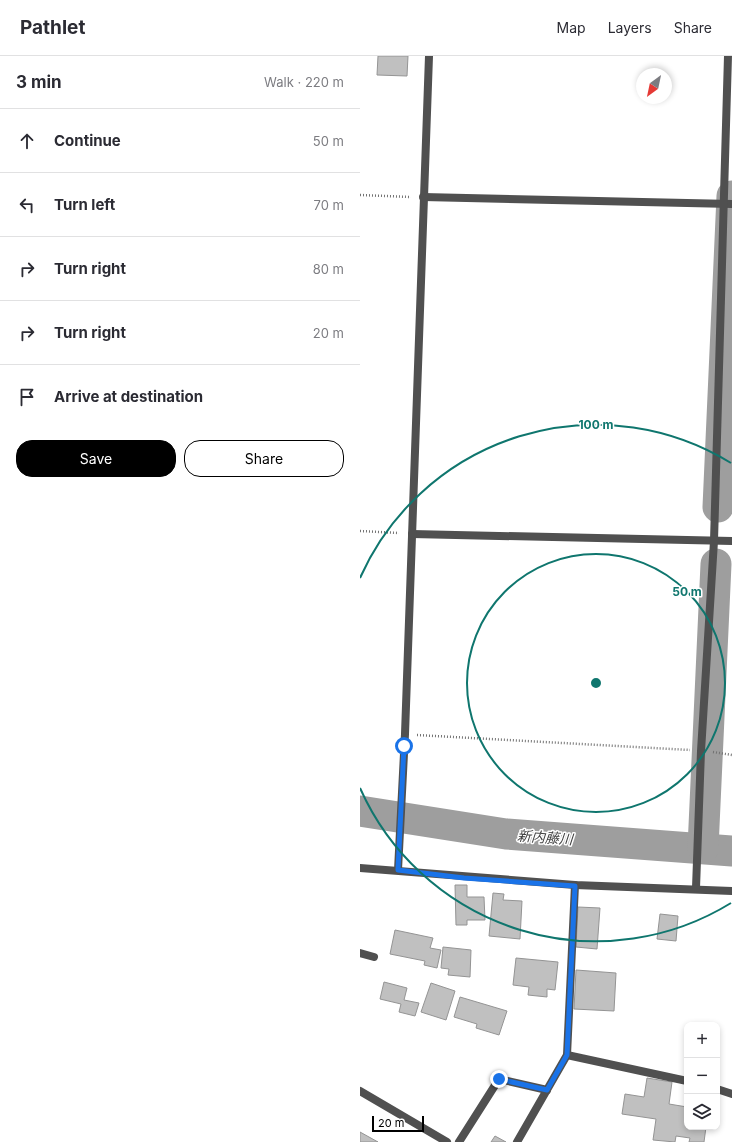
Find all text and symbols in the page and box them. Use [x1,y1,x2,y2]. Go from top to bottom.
text: Pathlet [20,16,85,39]
text: Map [557,19,586,36]
text: Layers [608,19,652,36]
text: Share [674,19,712,36]
north arrow [636,68,672,104]
text: 3 min [16,72,62,92]
text: Walk · 220 m [264,74,344,90]
icon: ahead [16,130,38,152]
text: Continue [54,131,121,150]
text: 50 m [313,133,344,149]
icon: left [16,194,38,216]
text: Turn left [54,195,115,214]
text: 70 m [314,197,344,213]
icon: right [16,258,38,280]
text: Turn right [54,259,126,278]
text: 80 m [313,261,344,277]
icon: right [16,322,38,344]
text: Turn right [54,323,126,342]
text: 20 m [313,325,344,341]
icon: arrive [16,386,38,408]
text: Arrive at destination [54,387,203,406]
text: 100 m [578,417,614,432]
button: Save [16,440,176,477]
button: Share [184,440,344,477]
text: 50 m [672,584,702,599]
centre of rings [589,676,603,690]
route start [395,737,413,755]
water label: 新内藤川 [516,827,576,848]
map controls [684,1022,720,1130]
button: + [684,1022,720,1058]
button: − [684,1058,720,1094]
route end [490,1070,508,1088]
button: layers [684,1094,720,1130]
scale bar [372,1114,424,1133]
text: 20 m [378,1116,404,1130]

